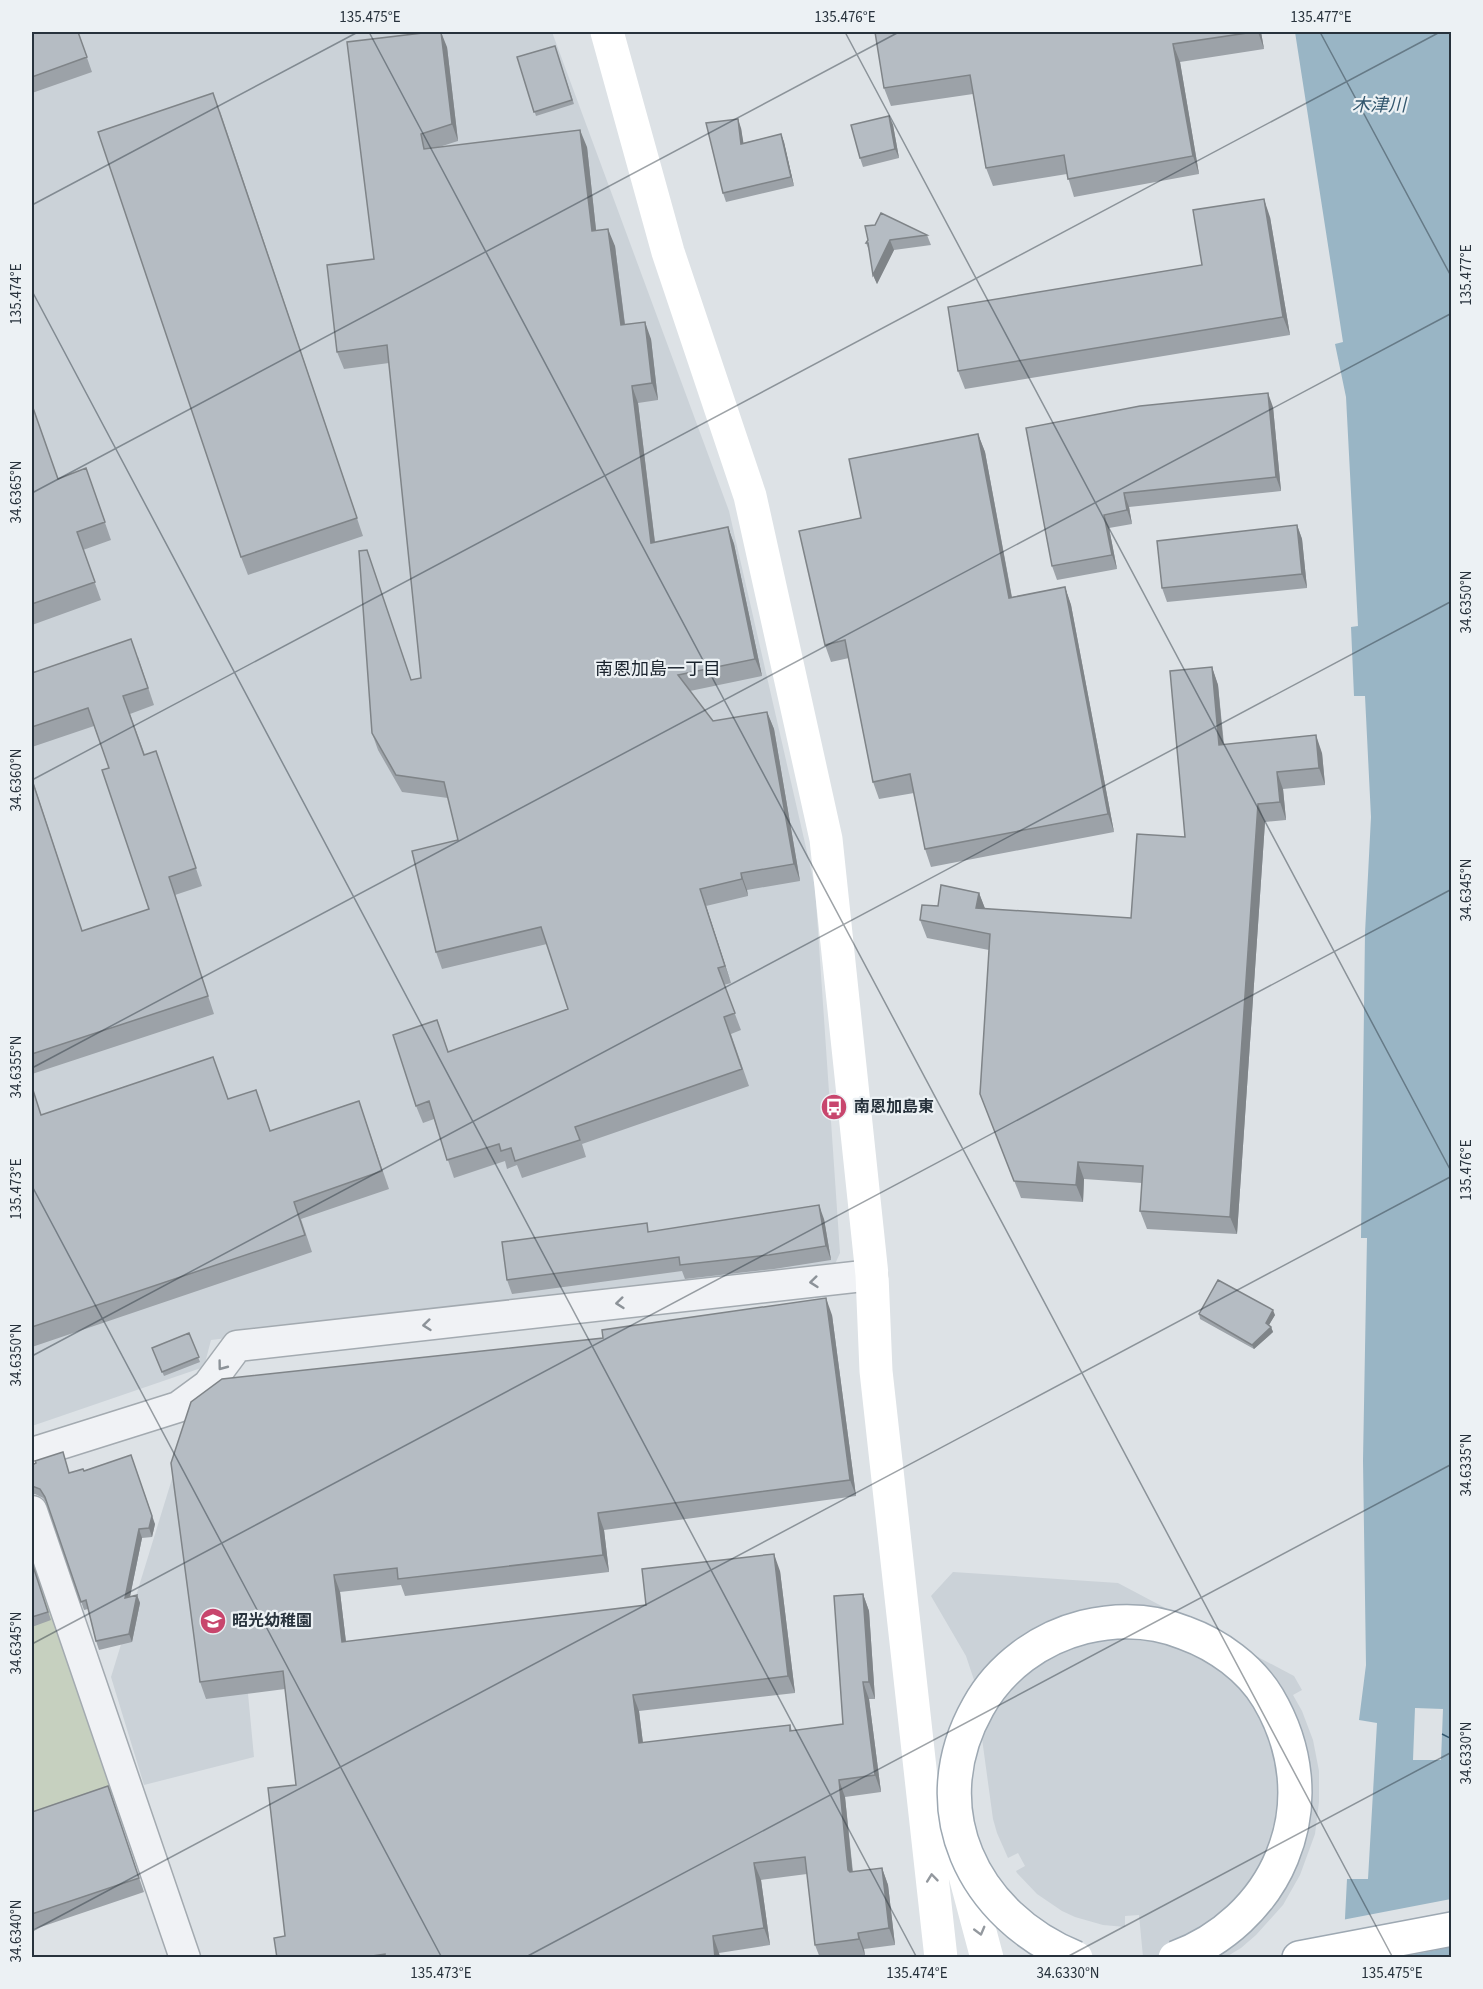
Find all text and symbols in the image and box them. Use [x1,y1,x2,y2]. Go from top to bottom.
text: 135.475°E [339,7,401,28]
text: 135.476°E [814,7,876,28]
text: 135.477°E [1290,7,1352,28]
water label: 木津川 [1352,93,1408,118]
text: 135.477°E [1456,244,1477,306]
text: 135.474°E [6,263,27,325]
text: 34.6365°N [6,460,27,524]
text: 34.6350°N [1456,570,1477,634]
district label: 南恩加島一丁目 [595,657,721,682]
text: 34.6360°N [6,748,27,812]
text: 34.6345°N [1456,858,1477,922]
text: 34.6355°N [6,1035,27,1099]
bus stop icon: 南恩加島東 [819,1092,849,1122]
place label: 南恩加島東 [854,1096,934,1118]
text: 135.476°E [1456,1139,1477,1201]
text: 135.473°E [6,1158,27,1220]
one-way arrow [810,1275,819,1287]
one-way arrow [616,1296,625,1309]
one-way arrow [422,1318,431,1331]
text: 34.6350°N [6,1323,27,1387]
one-way arrow [218,1360,229,1371]
text: 34.6335°N [1456,1433,1477,1497]
school or university icon: 昭光幼稚園 [198,1606,228,1636]
place label: 昭光幼稚園 [232,1610,312,1632]
text: 34.6345°N [6,1611,27,1675]
text: 34.6330°N [1456,1721,1477,1785]
one-way arrow [926,1874,939,1883]
text: 34.6340°N [6,1899,27,1963]
one-way arrow [973,1925,985,1936]
text: 135.473°E [410,1963,472,1984]
text: 135.474°E [886,1963,948,1984]
text: 34.6330°N [1036,1963,1100,1984]
text: 135.475°E [1361,1963,1423,1984]

